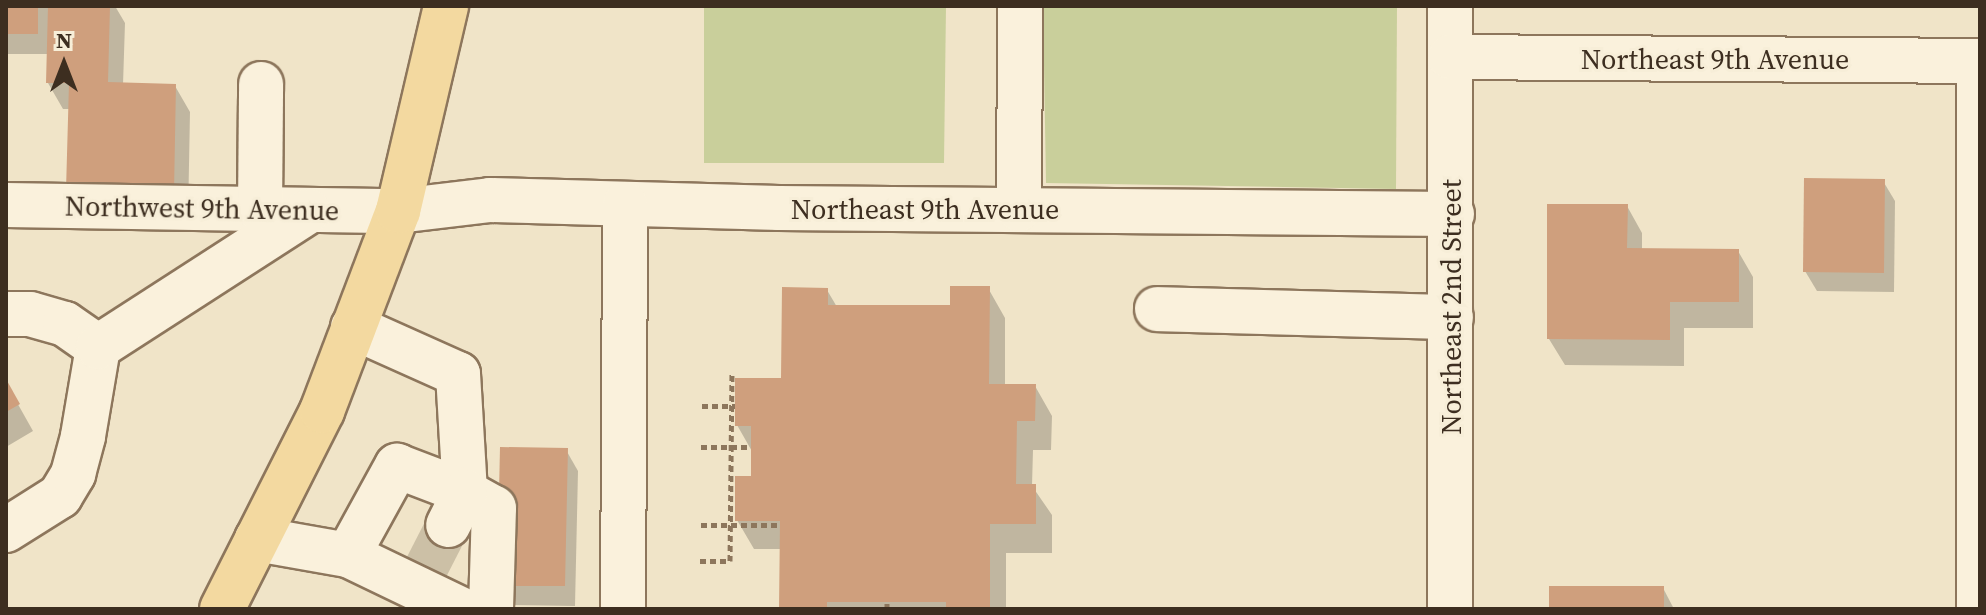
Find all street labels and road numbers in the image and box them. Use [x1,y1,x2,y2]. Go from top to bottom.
street label: Northeast 9th Avenue [1581,42,1849,76]
street label: Northeast 2nd Street [1434,179,1468,435]
street label: Northwest 9th Avenue [65,189,339,227]
street label: Northeast 9th Avenue [791,192,1059,226]

